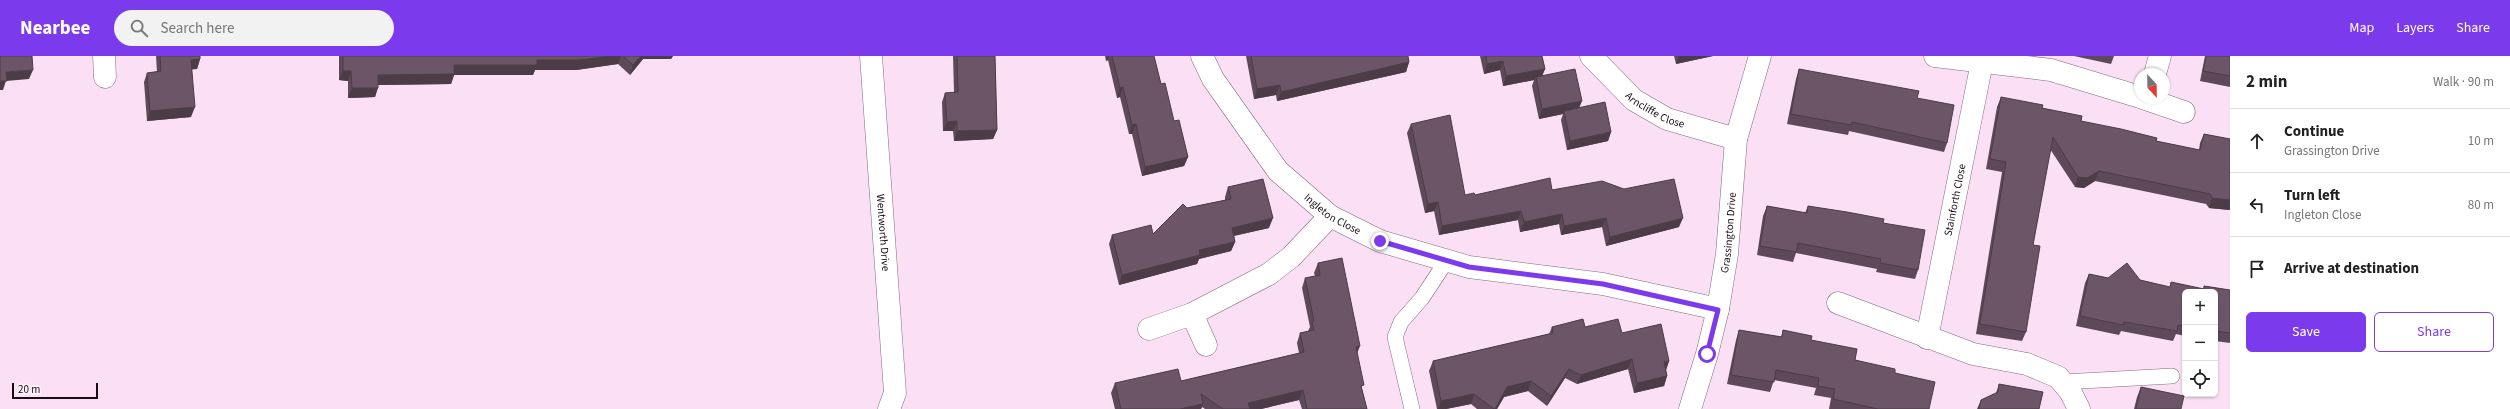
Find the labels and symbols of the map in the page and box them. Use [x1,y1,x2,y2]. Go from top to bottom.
north arrow [2134,68,2170,104]
street label: Arncliffe Close [1622,88,1687,132]
street label: Stainforth Close [1941,162,1970,237]
street label: Ingleton Close [1301,190,1364,239]
street label: Grassington Drive [1717,191,1740,274]
street label: Wentworth Drive [873,193,893,272]
route end [1371,232,1389,250]
route start [1698,345,1716,363]
scale bar [12,381,98,400]

